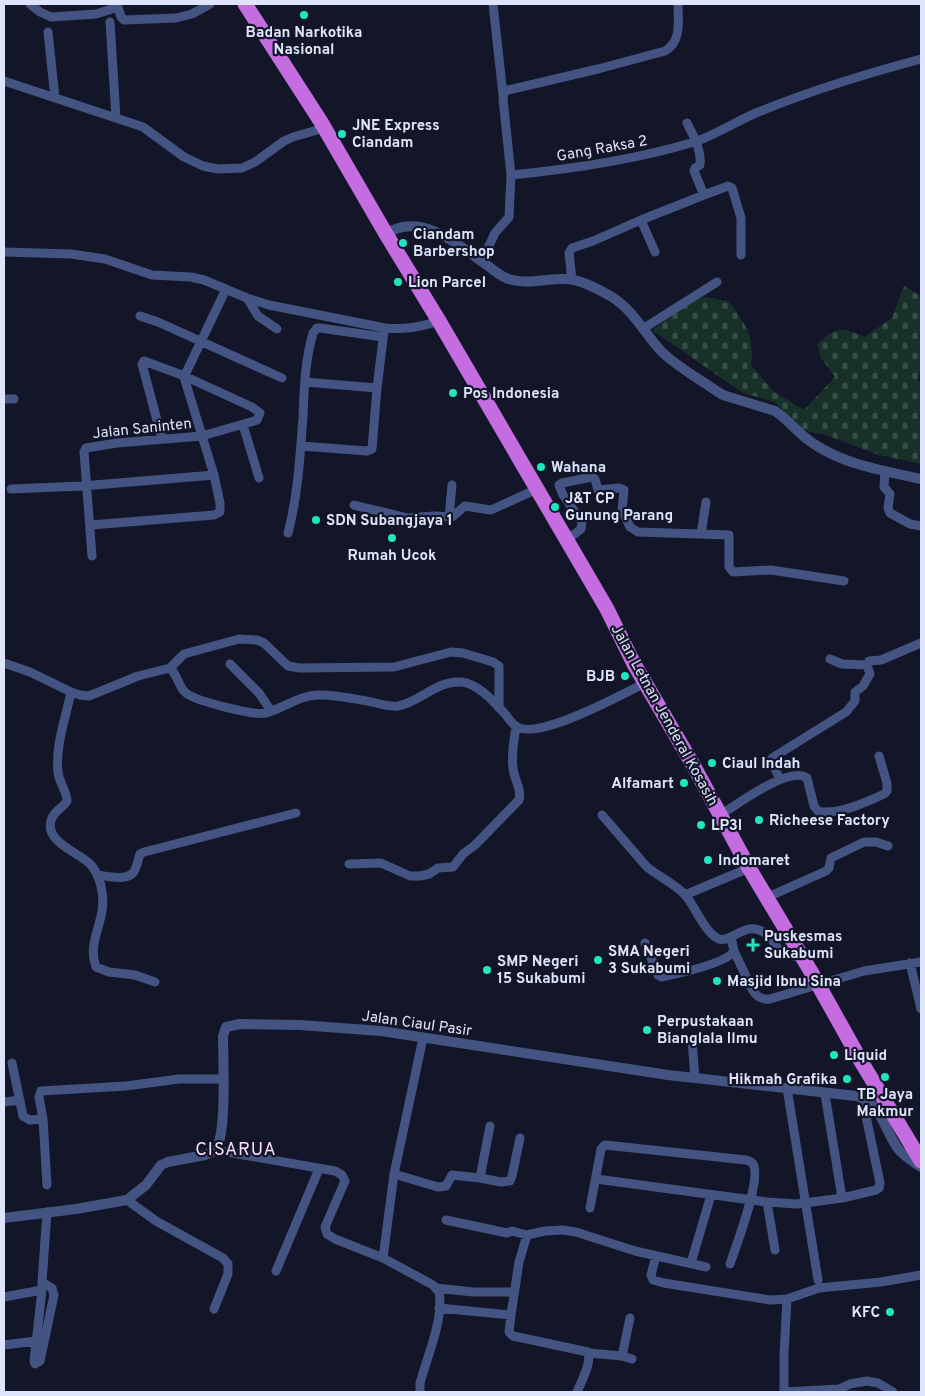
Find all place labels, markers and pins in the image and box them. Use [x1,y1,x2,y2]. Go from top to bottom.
marker: Badan Narkotika Nasional [298,9,310,21]
place label: Badan Narkotika Nasional [246,24,362,60]
place label: JNE Express Ciandam [352,117,440,153]
marker: JNE Express Ciandam [336,128,348,140]
place label: Ciandam Barbershop [413,226,495,262]
marker: Ciandam Barbershop [397,237,409,249]
place label: Lion Parcel [408,274,486,293]
marker: Lion Parcel [392,276,404,288]
place label: Pos Indonesia [463,385,559,404]
marker: Pos Indonesia [447,387,459,399]
place label: Wahana [551,459,606,478]
marker: Wahana [535,461,547,473]
place label: J&T CP Gunung Parang [565,490,673,526]
marker: J&T CP Gunung Parang [549,501,561,513]
place label: SDN Subangjaya 1 [326,512,453,531]
marker: SDN Subangjaya 1 [310,514,322,526]
marker: Rumah Ucok [386,532,398,544]
place label: Rumah Ucok [348,547,436,566]
place label: BJB [586,668,615,687]
marker: BJB [619,670,631,682]
place label: Ciaul Indah [722,755,800,774]
marker: Ciaul Indah [706,757,718,769]
place label: Alfamart [611,775,674,794]
marker: Alfamart [678,777,690,789]
place label: Richeese Factory [769,812,890,831]
marker: Richeese Factory [753,814,765,826]
place label: LP3I [711,817,742,836]
marker: LP3I [695,819,707,831]
place label: Indomaret [718,852,790,871]
marker: Indomaret [702,854,714,866]
place label: Puskesmas Sukabumi [764,928,842,964]
marker: Puskesmas Sukabumi [746,938,760,952]
place label: SMA Negeri 3 Sukabumi [608,943,690,979]
place label: SMP Negeri 15 Sukabumi [497,953,585,989]
marker: SMA Negeri 3 Sukabumi [592,954,604,966]
marker: SMP Negeri 15 Sukabumi [481,964,493,976]
place label: Masjid Ibnu Sina [727,973,841,992]
marker: Masjid Ibnu Sina [711,975,723,987]
place label: Perpustakaan Bianglala Ilmu [657,1013,758,1049]
marker: Perpustakaan Bianglala Ilmu [641,1024,653,1036]
place label: Liquid [844,1047,887,1066]
marker: Liquid [828,1049,840,1061]
place label: Hikmah Grafika [729,1071,837,1090]
marker: TB Jaya Makmur [879,1071,891,1083]
marker: Hikmah Grafika [841,1073,853,1085]
place label: TB Jaya Makmur [856,1086,914,1122]
place label: KFC [851,1304,880,1323]
marker: KFC [884,1306,896,1318]

